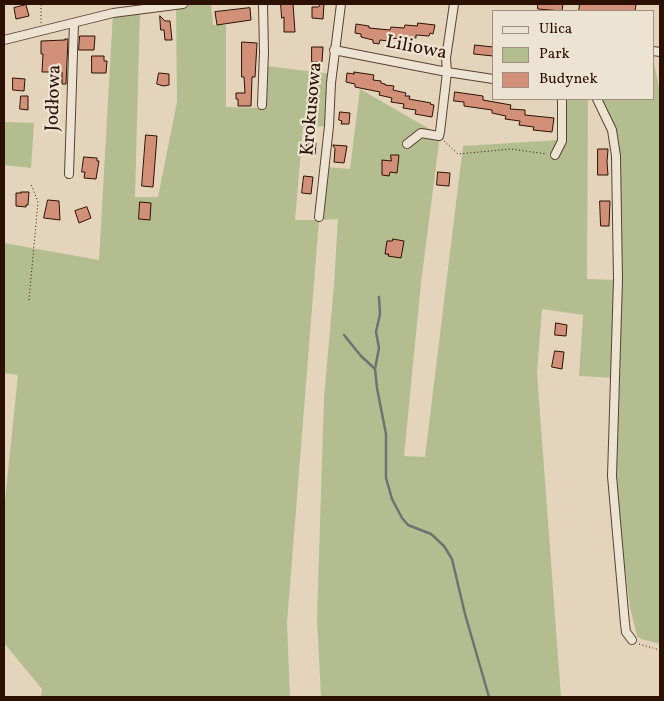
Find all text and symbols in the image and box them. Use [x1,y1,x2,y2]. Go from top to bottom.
legend [492,10,654,100]
text: Ulica [539,19,572,40]
street label: Liliowa [383,32,449,66]
text: Park [539,44,570,65]
street label: Krokusowa [298,61,328,157]
street label: Jodłowa [42,64,68,132]
text: Budynek [539,69,598,90]

